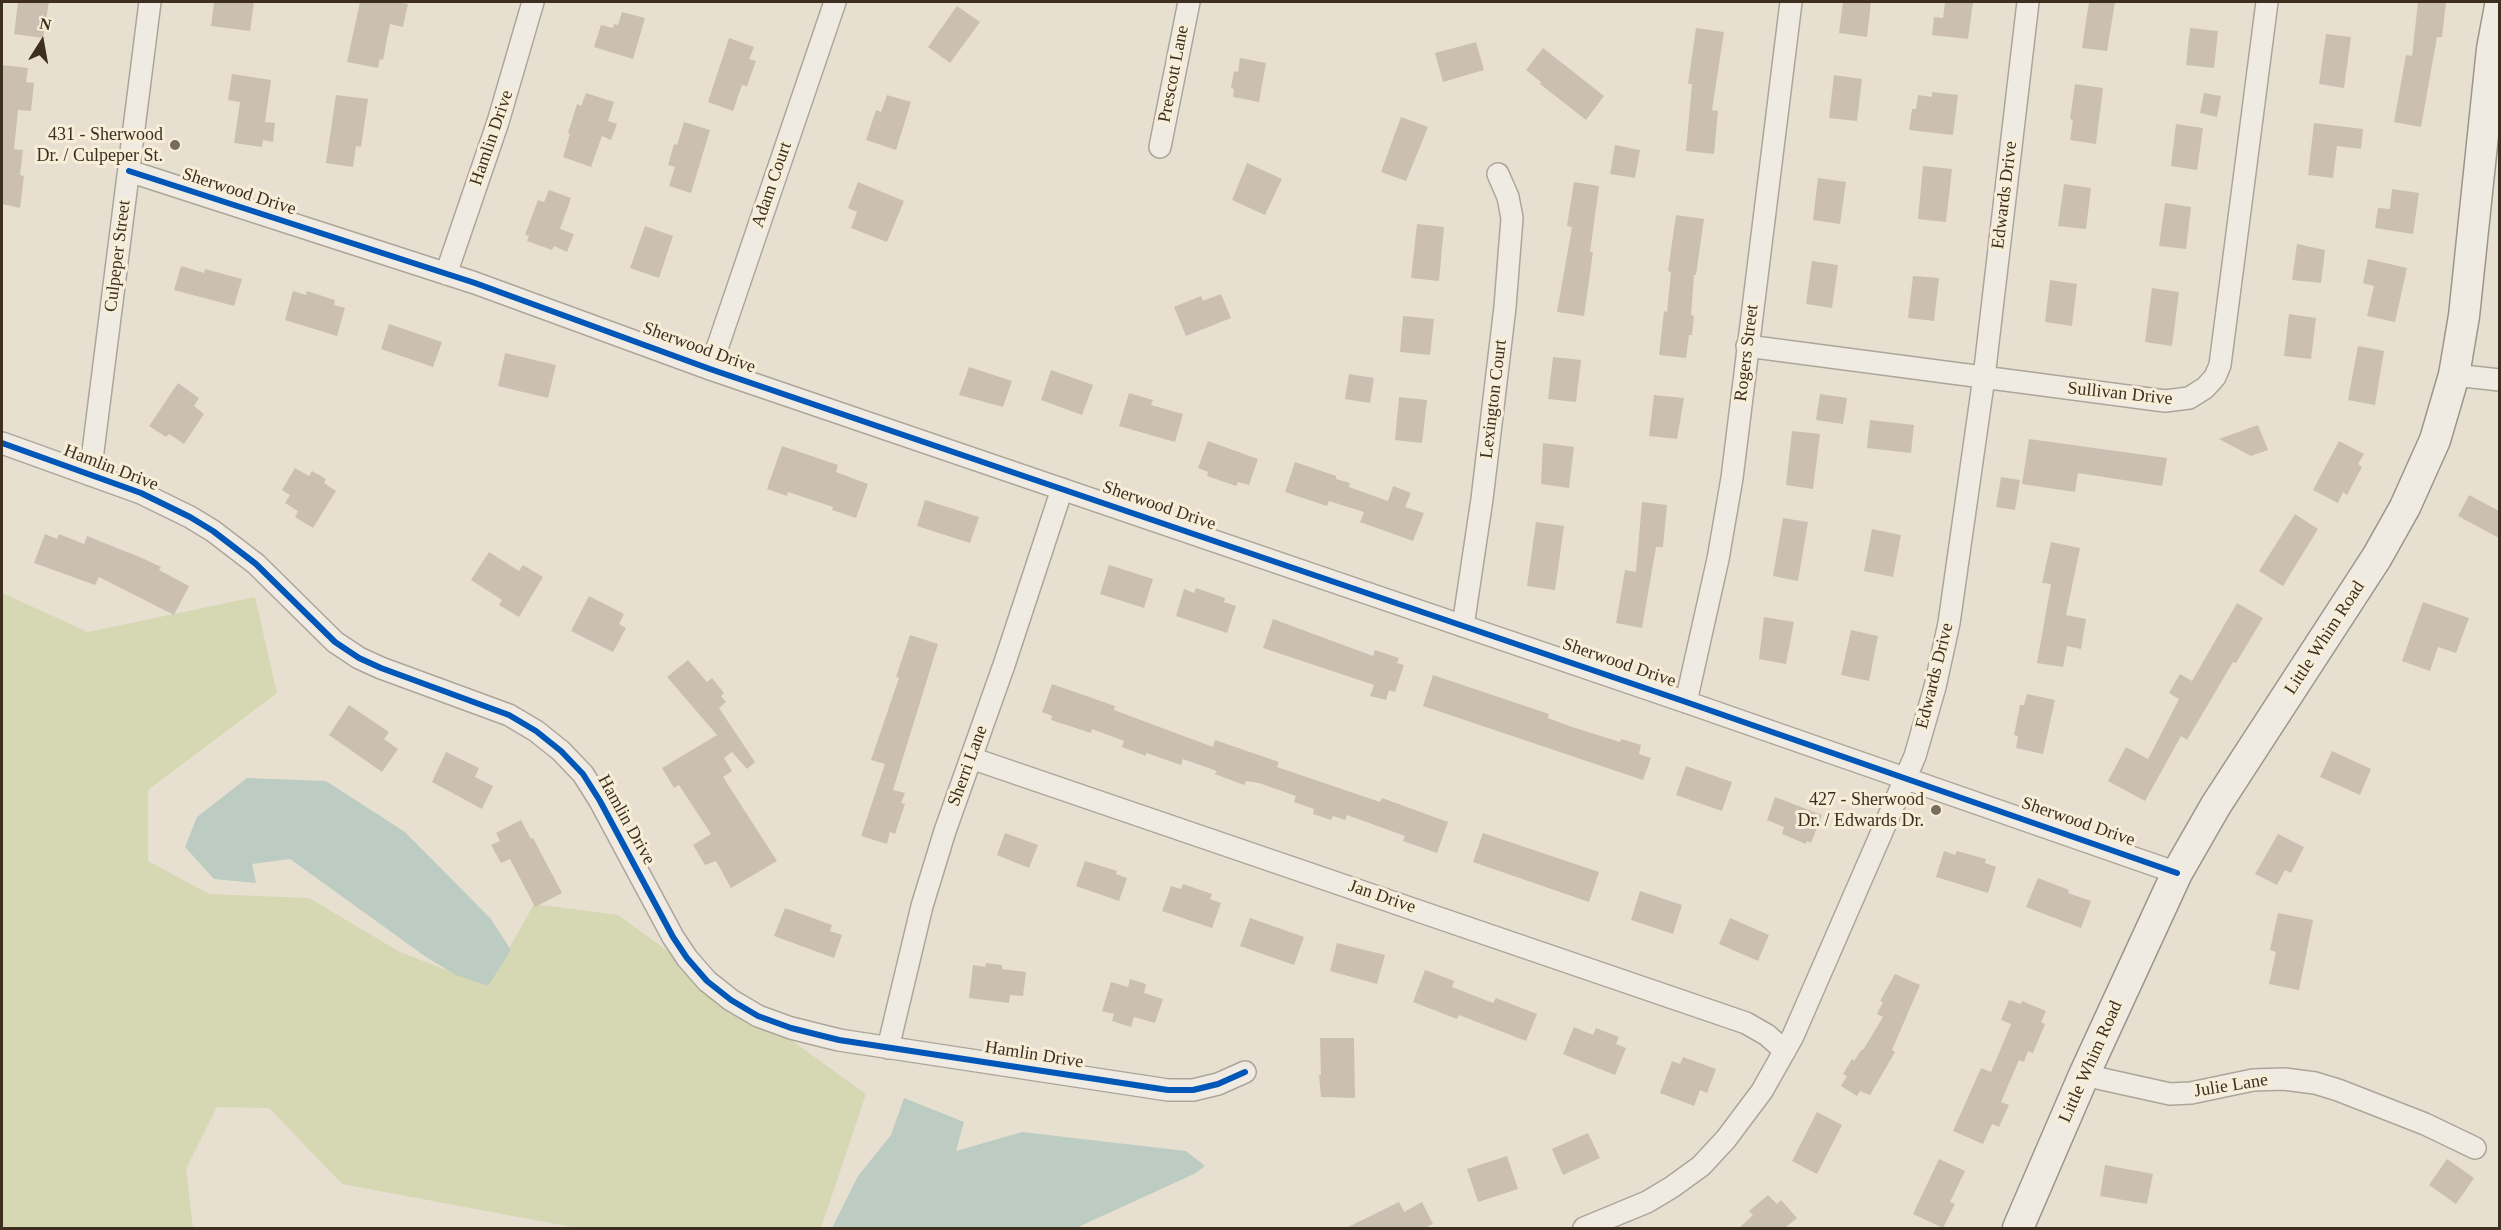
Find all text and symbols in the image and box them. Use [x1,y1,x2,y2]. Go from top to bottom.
north arrow [12,12,72,72]
text: N [38,14,53,33]
street label: Prescott Lane [1154,24,1194,124]
street label: Hamlin Drive [466,87,518,189]
place label: 431 - Sherwood Dr. / Culpeper St. [37,124,163,166]
marker: 431 - Sherwood Dr. / Culpeper St. [168,138,182,152]
street label: Adam Court [747,139,797,231]
street label: Edwards Drive [1988,140,2022,250]
street label: Sherwood Drive [179,163,299,221]
street label: Culpeper Street [100,199,136,313]
street label: Rogers Street [1730,303,1764,403]
street label: Sherwood Drive [640,318,758,378]
street label: Lexington Court [1476,338,1512,460]
street label: Sullivan Drive [2066,378,2174,410]
street label: Hamlin Drive [61,440,161,496]
street label: Sherwood Drive [1099,477,1219,535]
street label: Little Whim Road [2280,577,2370,699]
street label: Edwards Drive [1911,621,1959,731]
street label: Sherwood Drive [1559,634,1679,692]
street label: Sherri Lane [943,723,993,809]
street label: Hamlin Drive [592,771,660,869]
place label: 427 - Sherwood Dr. / Edwards Dr. [1798,789,1924,832]
street label: Sherwood Drive [2018,793,2138,851]
marker: 427 - Sherwood Dr. / Edwards Dr. [1929,803,1943,817]
street label: Jan Drive [1346,875,1418,919]
street label: Little Whim Road [2054,998,2128,1126]
street label: Hamlin Drive [983,1037,1085,1073]
street label: Julie Lane [2193,1070,2269,1102]

